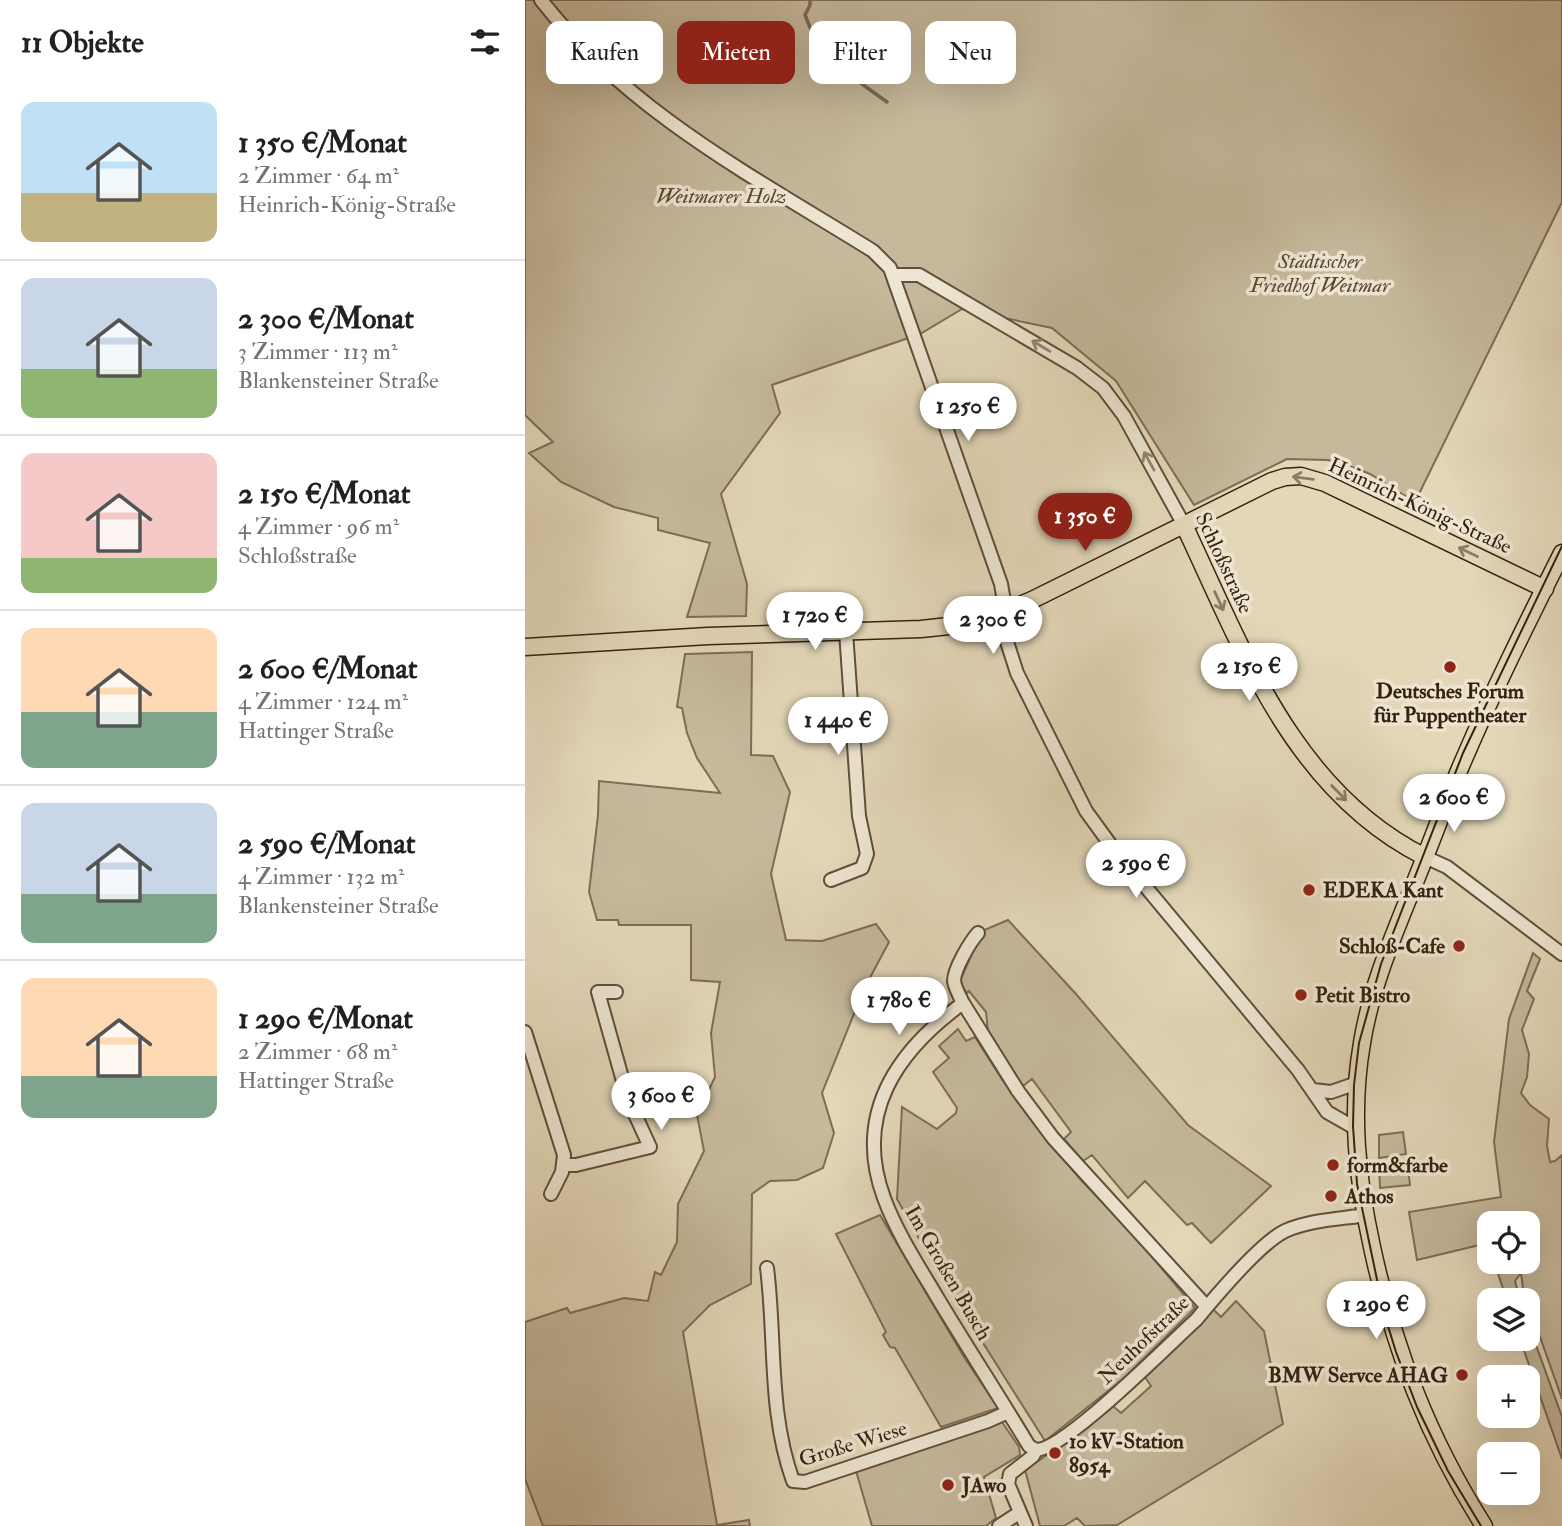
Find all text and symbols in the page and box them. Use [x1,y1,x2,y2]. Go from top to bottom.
chip: Kaufen [546,21,663,84]
chip: Mieten [677,21,795,84]
chip: Filter [809,21,911,84]
chip: Neu [925,21,1016,84]
icon: filters [466,23,504,61]
text: 11 Objekte [21,24,144,61]
text: 1 350 €/Monat [238,124,407,161]
icon: home [77,130,161,214]
text: 2 Zimmer · 64 m² [238,161,399,190]
park label: Weitmarer Holz [656,183,786,210]
text: Heinrich-König-Straße [238,190,456,219]
park label: Städtischer Friedhof Weitmar [1249,248,1391,299]
text: 2 300 €/Monat [238,300,414,337]
icon: home [77,306,161,390]
text: 3 Zimmer · 113 m² [238,337,397,366]
one-way arrow [1031,338,1051,352]
text: Blankensteiner Straße [238,366,439,395]
pin: 1 250 € [903,384,1033,443]
text: 1 250 € [936,391,1000,420]
one-way arrow [1142,451,1155,472]
street label: Heinrich-König-Straße [1324,452,1516,560]
one-way arrow [1292,471,1314,484]
text: 2 150 €/Monat [238,475,411,512]
icon: home [77,481,161,565]
pin: 1 350 € [1020,494,1150,553]
text: 1 350 € [1054,501,1116,530]
street label: Schloßstraße [1189,508,1259,618]
text: 4 Zimmer · 96 m² [238,512,399,541]
text: Schloßstraße [238,541,357,570]
one-way arrow [1458,545,1479,558]
one-way arrow [1213,590,1226,612]
pin: 1 720 € [750,592,880,652]
pin: 2 300 € [928,596,1058,656]
text: 1 720 € [782,600,848,629]
text: 2 300 € [959,604,1027,633]
pin: 2 150 € [1184,644,1314,703]
text: 2 600 €/Monat [238,650,418,687]
text: 2 150 € [1217,651,1281,680]
icon: home [77,656,161,740]
marker: Deutsches Forum für Puppentheater [1442,659,1458,675]
place label: Deutsches Forum für Puppentheater [1374,678,1527,729]
text: 4 Zimmer · 124 m² [238,687,408,716]
pin: 1 440 € [773,698,903,757]
text: 1 440 € [804,705,872,734]
text: Hattinger Straße [238,716,394,745]
pin: 2 600 € [1389,774,1519,834]
text: 2 600 € [1419,782,1489,811]
one-way arrow [1330,784,1347,801]
text: 2 590 €/Monat [238,825,416,862]
icon: home [77,831,161,915]
pin: 2 590 € [1071,841,1201,900]
text: 2 590 € [1102,848,1170,877]
text: 4 Zimmer · 132 m² [238,862,404,891]
place label: EDEKA Kant [1323,877,1444,904]
marker: EDEKA Kant [1301,882,1317,898]
text: Blankensteiner Straße [238,891,439,920]
place label: Schloß-Cafe [1339,933,1445,960]
marker: Schloß-Cafe [1451,938,1467,954]
pin: 1 780 € [834,978,964,1037]
place label: Petit Bistro [1315,982,1410,1009]
text: 1 780 € [867,985,931,1014]
marker: Petit Bistro [1293,987,1309,1003]
text: 1 290 €/Monat [238,1000,413,1037]
icon: home [77,1006,161,1090]
text: 2 Zimmer · 68 m² [238,1037,397,1066]
text: Hattinger Straße [238,1066,394,1095]
pin: 3 600 € [596,1072,726,1132]
text: 3 600 € [627,1080,695,1109]
place label: form&farbe [1347,1152,1448,1179]
marker: form&farbe [1325,1157,1341,1173]
place label: Athos [1344,1183,1393,1210]
marker: Athos [1323,1188,1339,1204]
street label: Im Großen Busch [898,1201,998,1345]
map controls [1477,1211,1540,1505]
button: locate [1477,1211,1540,1274]
pin: 1 290 € [1311,1282,1441,1341]
button: layers [1477,1288,1540,1351]
text: 1 290 € [1343,1289,1409,1318]
street label: Neuhofstraße [1093,1290,1195,1390]
place label: BMW Servce AHAG [1268,1362,1448,1389]
button: + [1477,1365,1540,1428]
marker: BMW Servce AHAG [1454,1367,1470,1383]
street label: Große Wiese [796,1415,911,1473]
place label: 10 kV-Station 8954 [1069,1428,1184,1479]
button: − [1477,1442,1540,1505]
marker: 10 kV-Station 8954 [1047,1445,1063,1461]
place label: JAwo [961,1472,1006,1499]
marker: JAwo [940,1477,956,1493]

